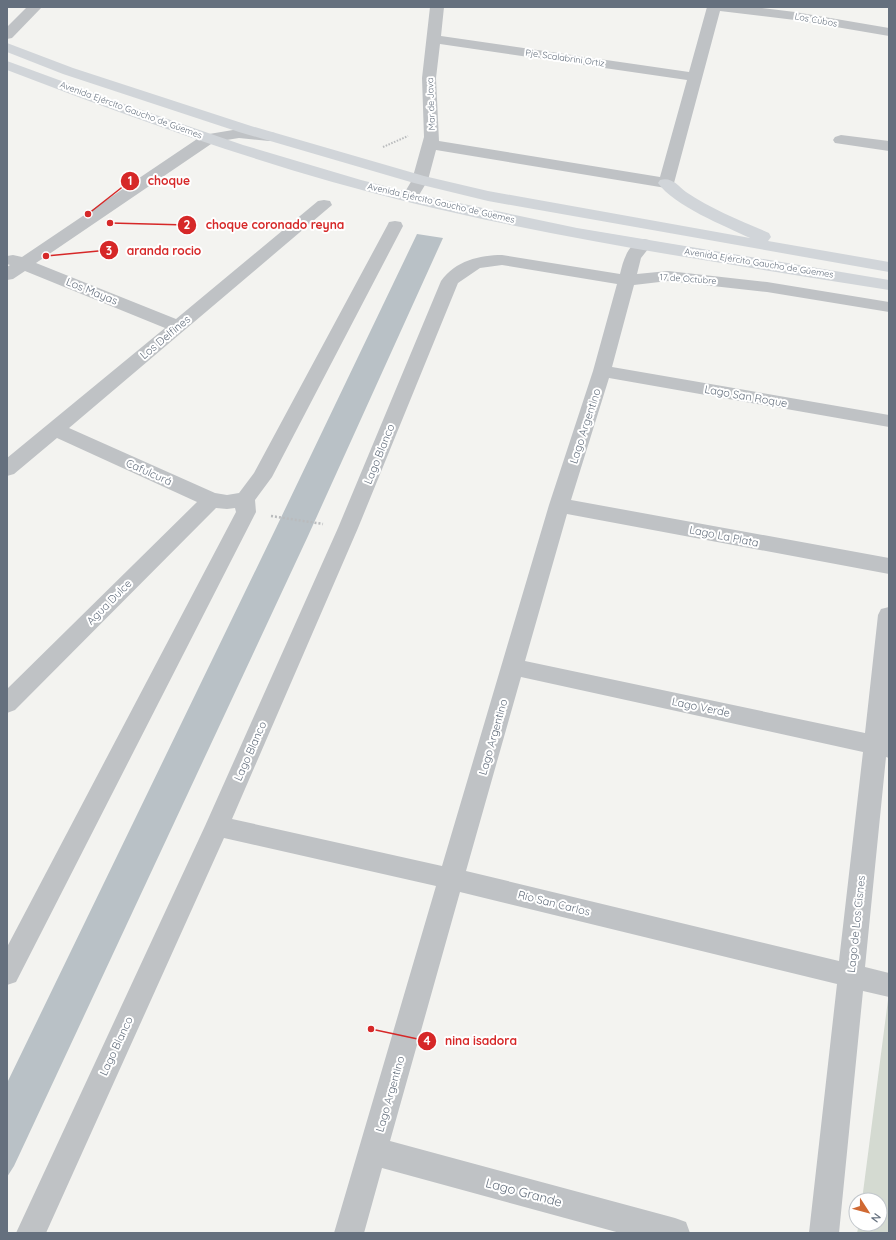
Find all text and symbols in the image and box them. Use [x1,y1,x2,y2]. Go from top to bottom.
street label: Los Cubos [794,10,838,29]
street label: Pje. Scalabrini Ortiz [525,47,605,69]
street label: Mar de Java [424,78,437,130]
street label: Avenida Ejército Gaucho de Güemes [58,79,204,140]
callout: choque [120,169,198,193]
text: 1 [128,173,132,188]
text: choque [148,173,190,188]
street label: Avenida Ejército Gaucho de Güemes [366,180,516,225]
callout: choque coronado reyna [177,213,352,237]
text: 2 [184,217,191,232]
text: choque coronado reyna [206,217,344,232]
callout: aranda rocio [99,238,210,262]
text: 3 [106,243,112,258]
text: aranda rocio [127,243,202,258]
street label: Avenida Ejército Gaucho de Güemes [684,245,834,280]
street label: 17 de Octubre [659,271,717,286]
street label: Los Mayas [64,274,120,308]
street label: Los Delfines [137,312,193,362]
street label: Lago San Roque [703,382,789,410]
street label: Lago Argentino [566,386,604,465]
street label: Lago Blanco [361,421,398,486]
street label: Cafulcurá [124,456,174,488]
street label: Lago La Plata [688,522,760,550]
street label: Agua Dulce [83,576,135,628]
street label: Lago Verde [671,694,731,720]
street label: Lago Argentino [475,697,511,777]
street label: Lago Blanco [231,719,270,783]
street label: Lago de Los Cisnes [844,875,868,973]
street label: Río San Carlos [516,887,592,919]
street label: Lago Blanco [96,1014,136,1078]
callout: nina isadora [417,1029,525,1053]
text: 4 [423,1033,431,1048]
text: nina isadora [445,1033,517,1048]
street label: Lago Argentino [372,1054,408,1134]
street label: Lago Grande [484,1174,564,1210]
north arrow [848,1192,888,1232]
text: N [868,1210,884,1225]

